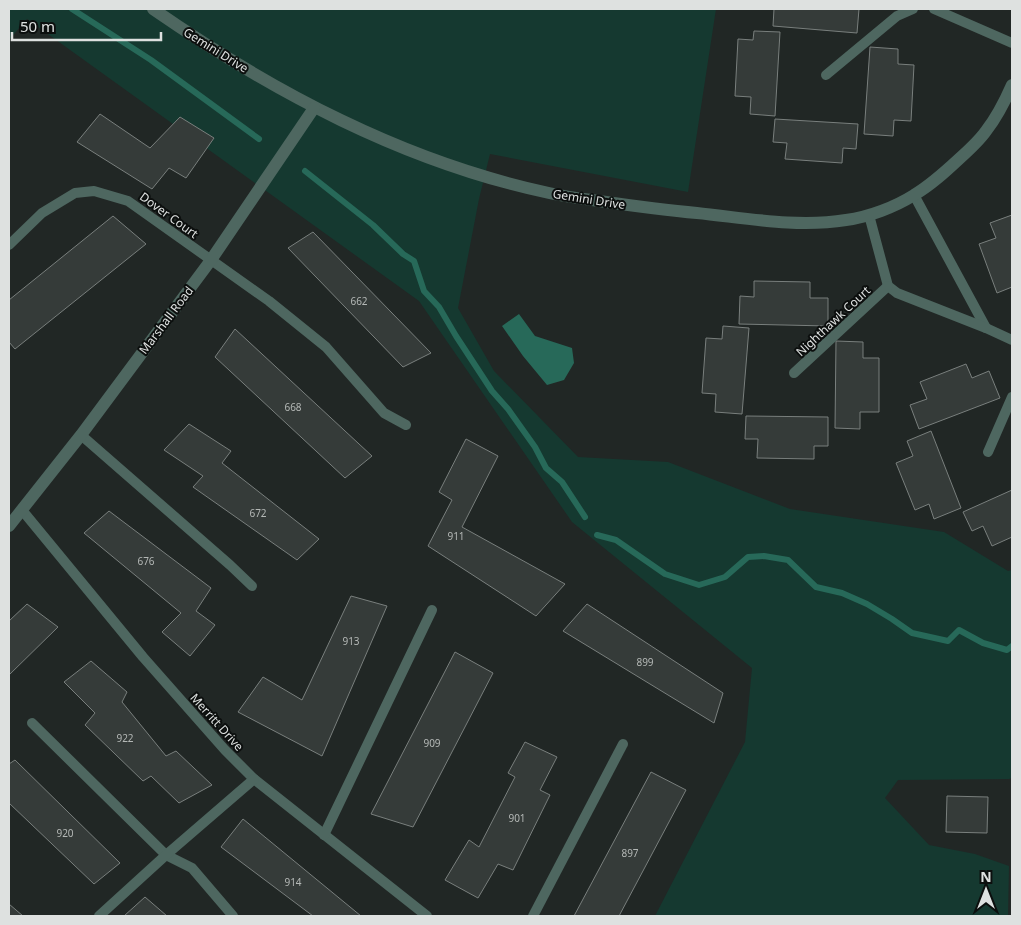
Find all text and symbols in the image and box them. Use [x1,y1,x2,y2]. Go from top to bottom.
scale bar [12,10,161,42]
text: 50 m [20,16,55,36]
street label: Gemini Drive [180,23,252,77]
street label: Gemini Drive [552,185,627,213]
street label: Dover Court [136,188,202,242]
street label: Nighthawk Court [792,282,874,360]
street label: Marshall Road [135,283,197,357]
house number: 662 [350,294,368,308]
house number: 668 [284,400,302,414]
house number: 672 [249,506,267,520]
house number: 911 [447,529,465,543]
house number: 676 [137,554,155,568]
house number: 913 [342,634,360,648]
house number: 899 [636,655,654,669]
street label: Merritt Drive [187,690,248,755]
house number: 922 [116,731,134,745]
house number: 909 [423,736,441,750]
house number: 901 [508,811,526,825]
house number: 920 [56,826,74,840]
house number: 897 [621,846,639,860]
north arrow [961,865,1011,915]
text: N [980,867,992,886]
house number: 914 [284,875,302,889]

